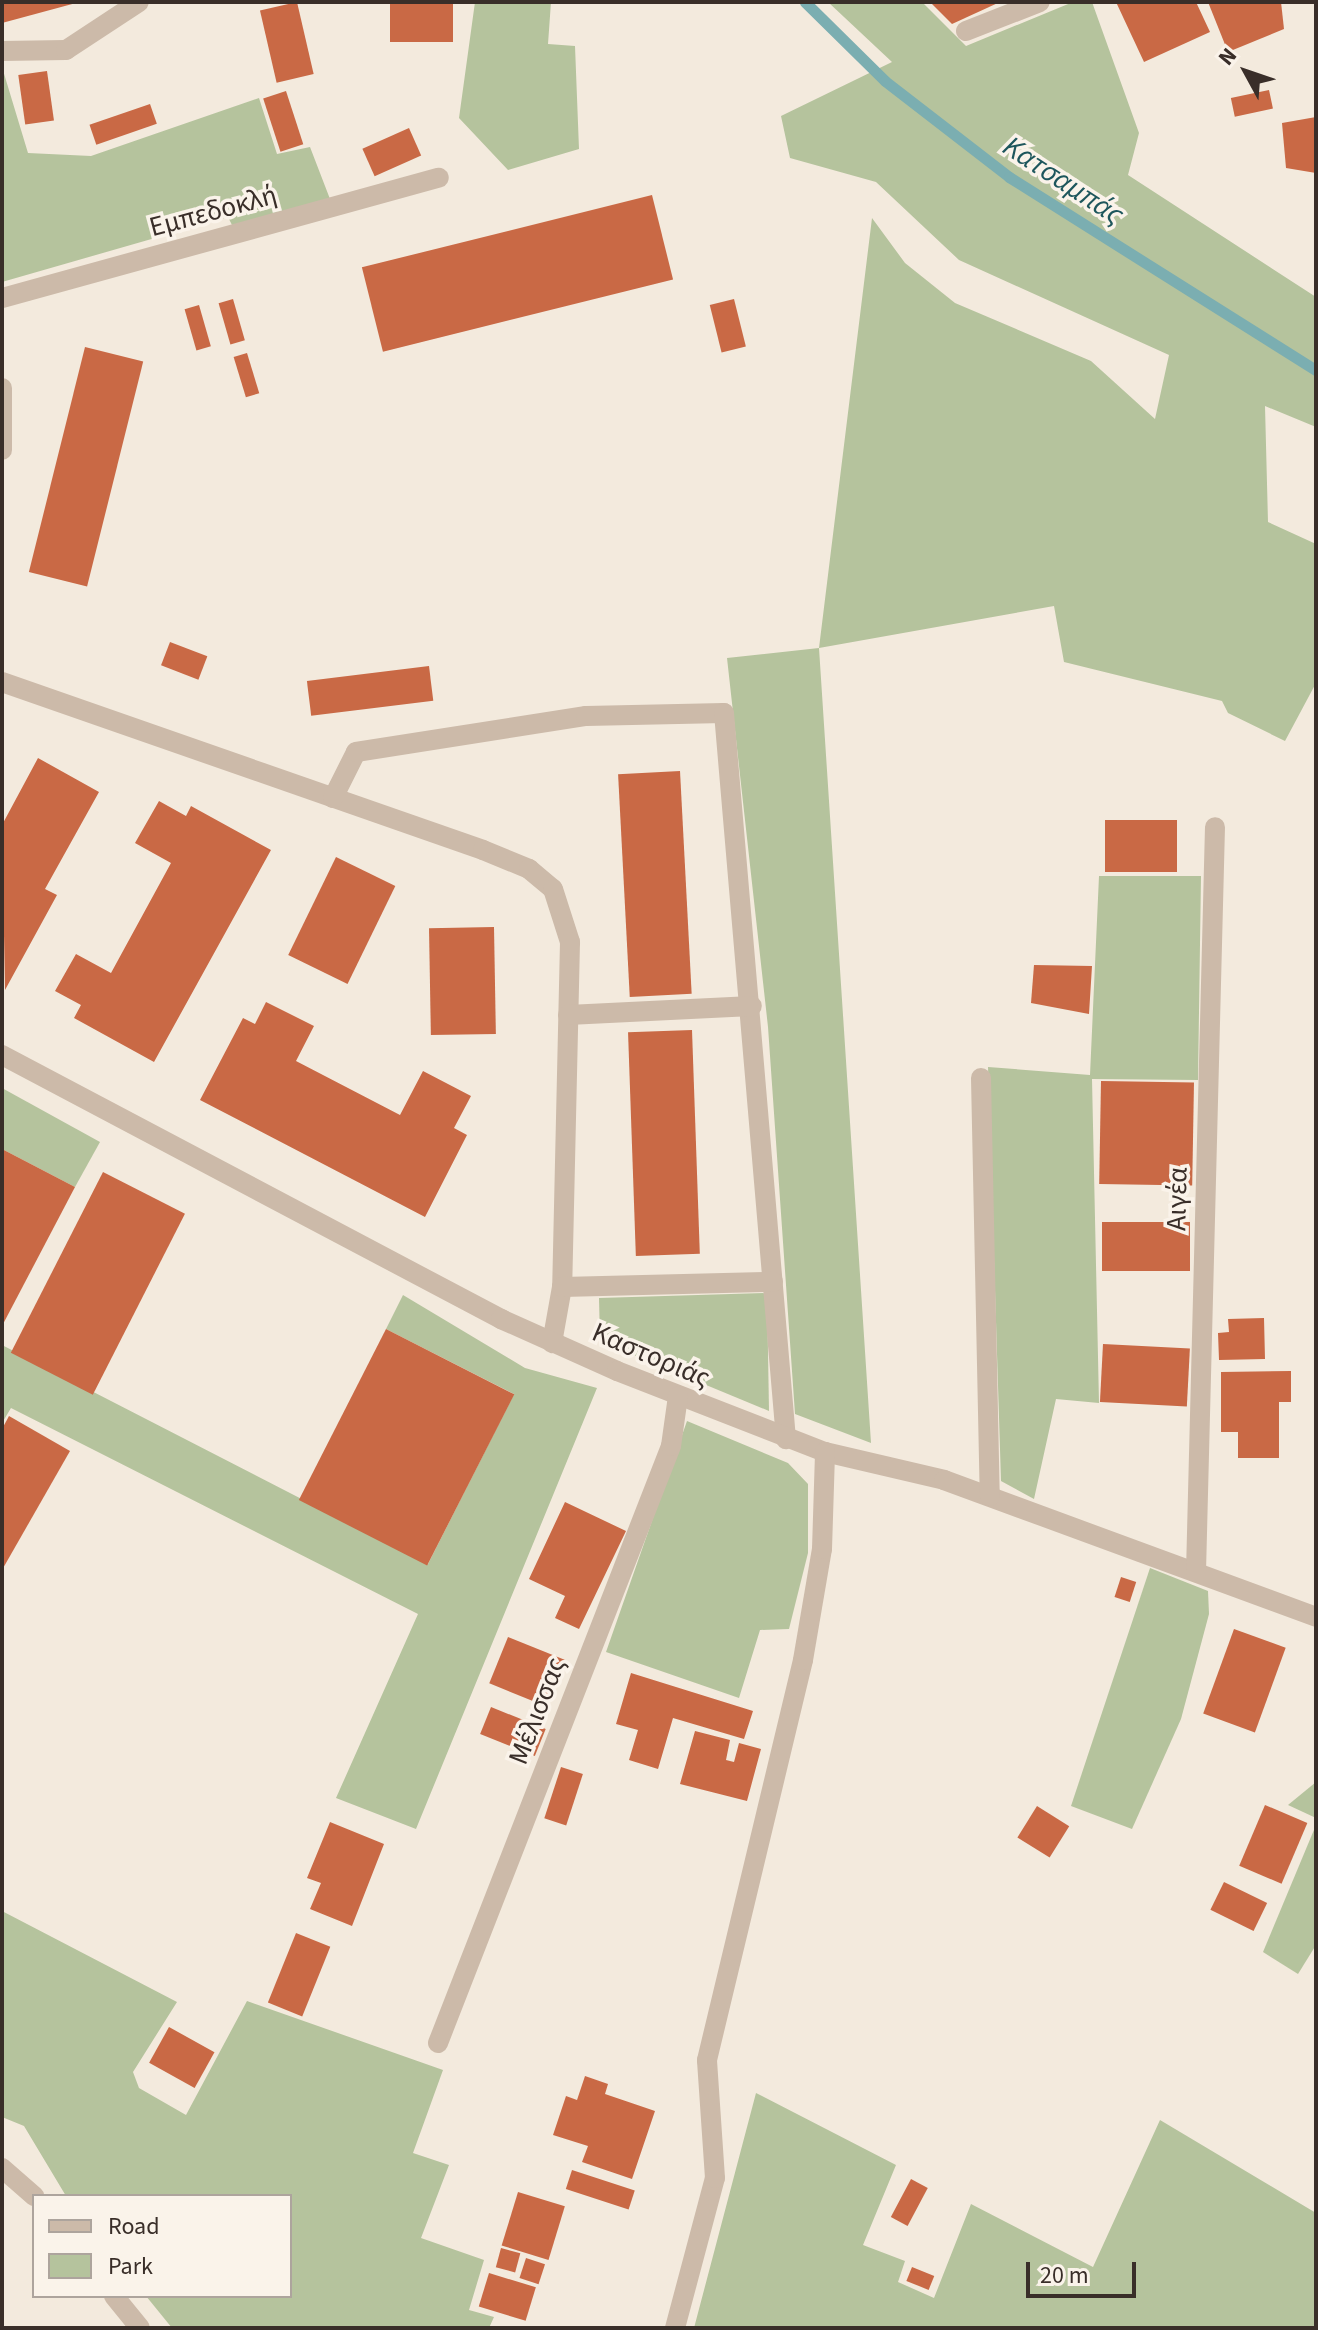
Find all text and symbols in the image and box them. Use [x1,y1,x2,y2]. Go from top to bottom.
north arrow [1206,32,1286,112]
text: N [1211,41,1245,72]
water label: Κατσαμπάς [996,129,1130,233]
street label: Εμπεδοκλή [146,178,280,244]
street label: Αιγέα [1160,1167,1194,1231]
street label: Καστοριάς [587,1315,715,1395]
street label: Μέλισσας [501,1653,573,1769]
legend [32,2194,292,2298]
text: Road [108,2209,160,2244]
scale bar [1030,2246,1140,2296]
text: Park [108,2249,153,2284]
text: 20 m [1040,2258,1089,2293]

